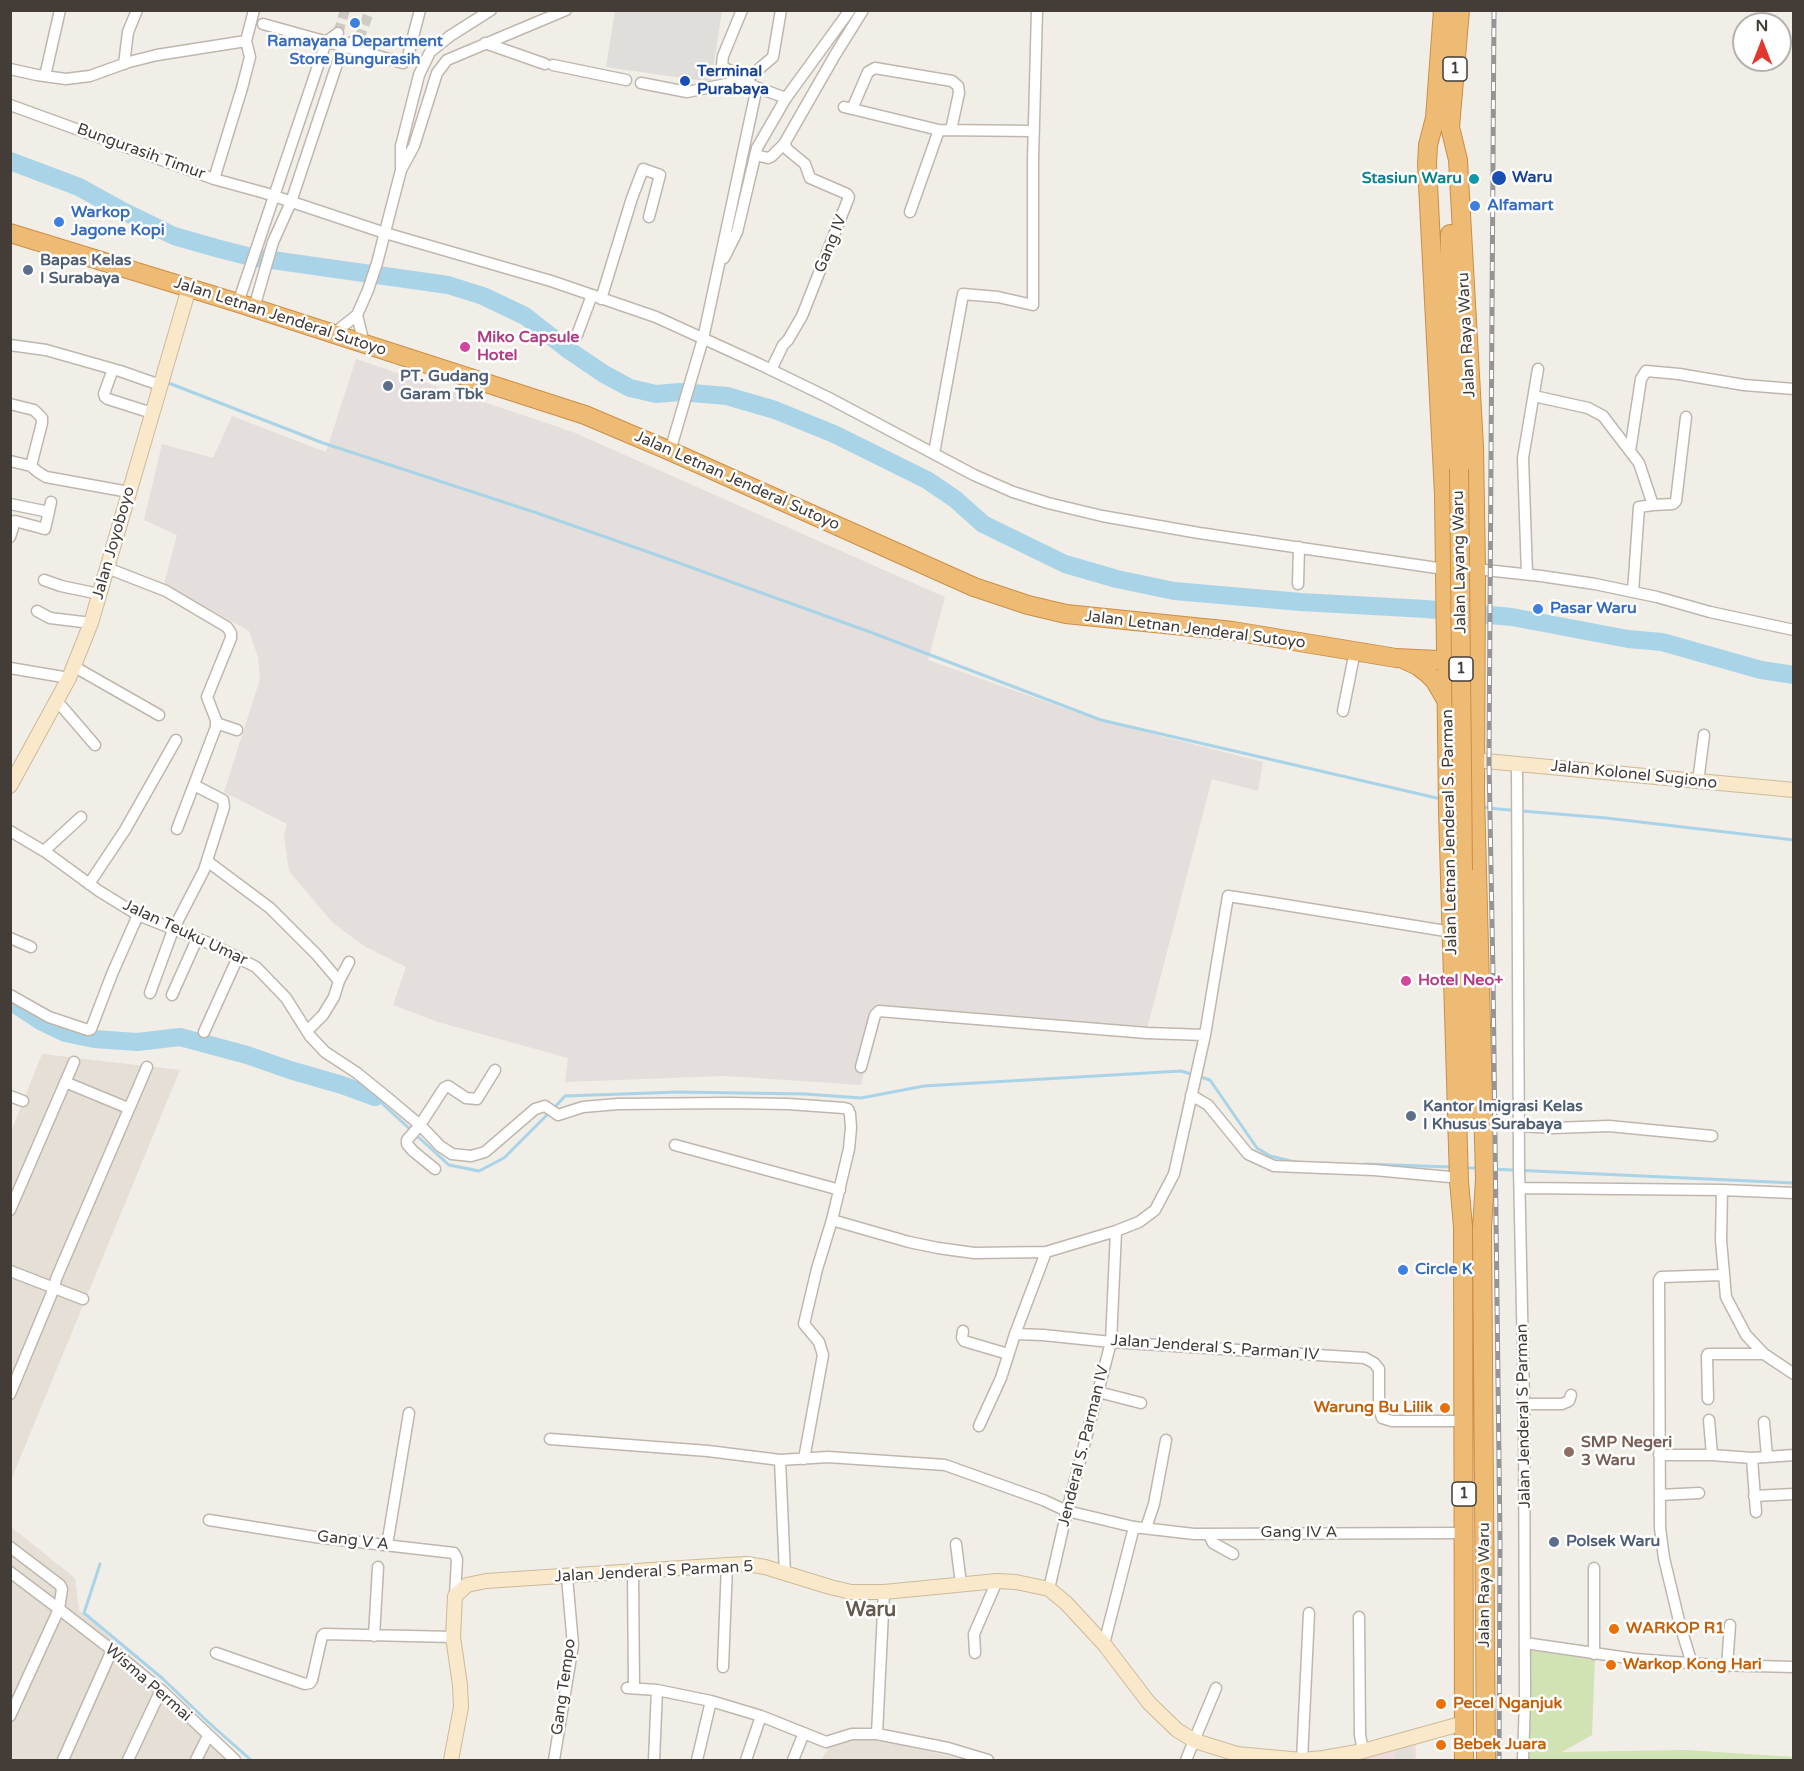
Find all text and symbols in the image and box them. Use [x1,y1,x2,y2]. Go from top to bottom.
north arrow [1732,12,1792,72]
marker: Ramayana Department Store Bungurasih [348,16,362,30]
text: N [1756,16,1768,36]
place label: Ramayana Department Store Bungurasih [267,32,443,70]
road number: 1 [1443,57,1467,81]
place label: Terminal Purabaya [697,62,769,100]
marker: Terminal Purabaya [678,74,692,88]
street label: Bungurasih Timur [74,120,208,184]
place label: Waru [1512,168,1552,188]
place label: Stasiun Waru [1362,169,1462,189]
marker: Waru [1490,169,1508,187]
marker: Stasiun Waru [1467,172,1481,186]
place label: Alfamart [1487,196,1554,216]
marker: Alfamart [1468,199,1482,213]
place label: Warkop Jagone Kopi [71,203,165,241]
street label: Gang IV [811,212,851,276]
marker: Warkop Jagone Kopi [52,215,66,229]
place label: Bapas Kelas I Surabaya [40,251,131,289]
marker: Bapas Kelas I Surabaya [21,263,35,277]
street label: Jalan Raya Waru [1454,272,1480,398]
street label: Jalan Letnan Jenderal Sutoyo [171,274,389,360]
place label: Miko Capsule Hotel [477,328,579,366]
marker: Miko Capsule Hotel [458,340,472,354]
place label: PT. Gudang Garam Tbk [400,367,489,405]
marker: PT. Gudang Garam Tbk [381,379,395,393]
street label: Jalan Letnan Jenderal Sutoyo [632,427,842,535]
street label: Jalan Joyoboyo [89,484,139,602]
street label: Jalan Layang Waru [1449,490,1471,634]
place label: Pasar Waru [1550,599,1637,619]
marker: Pasar Waru [1531,602,1545,616]
street label: Jalan Letnan Jenderal Sutoyo [1084,607,1306,653]
road number: 1 [1449,657,1473,681]
street label: Jalan Letnan Jenderal S. Parman [1438,709,1462,955]
street label: Jalan Kolonel Sugiono [1550,757,1718,793]
street label: Jalan Teuku Umar [120,896,250,970]
place label: Hotel Neo+ [1418,971,1503,991]
marker: Hotel Neo+ [1399,974,1413,988]
place label: Kantor Imigrasi Kelas I Khusus Surabaya [1423,1097,1583,1135]
marker: Kantor Imigrasi Kelas I Khusus Surabaya [1404,1109,1418,1123]
place label: Circle K [1415,1260,1472,1280]
marker: Circle K [1396,1263,1410,1277]
street label: Jalan Jenderal S Parman [1513,1323,1535,1509]
street label: Jalan Jenderal S. Parman IV [1110,1331,1320,1365]
street label: Jenderal S. Parman IV [1055,1363,1113,1529]
place label: Warung Bu Lilik [1314,1398,1433,1418]
marker: Warung Bu Lilik [1438,1401,1452,1415]
place label: SMP Negeri 3 Waru [1581,1433,1672,1471]
marker: SMP Negeri 3 Waru [1562,1445,1576,1459]
road number: 1 [1452,1482,1476,1506]
street label: Jalan Raya Waru [1475,1522,1495,1648]
street label: Gang IV A [1261,1523,1337,1543]
street label: Gang V A [316,1527,390,1555]
place label: Polsek Waru [1566,1532,1660,1552]
marker: Polsek Waru [1547,1535,1561,1549]
street label: Jalan Jenderal S Parman 5 [554,1557,754,1587]
district label: Waru [846,1599,896,1623]
place label: WARKOP R1 [1626,1619,1725,1639]
marker: WARKOP R1 [1607,1622,1621,1636]
street label: Gang Tempo [548,1637,580,1737]
street label: Wisma Permai [101,1640,195,1726]
place label: Warkop Kong Hari [1623,1655,1762,1675]
marker: Warkop Kong Hari [1604,1658,1618,1672]
place label: Pecel Nganjuk [1453,1694,1562,1714]
marker: Pecel Nganjuk [1434,1697,1448,1711]
place label: Bebek Juara [1453,1735,1546,1755]
marker: Bebek Juara [1434,1738,1448,1752]

